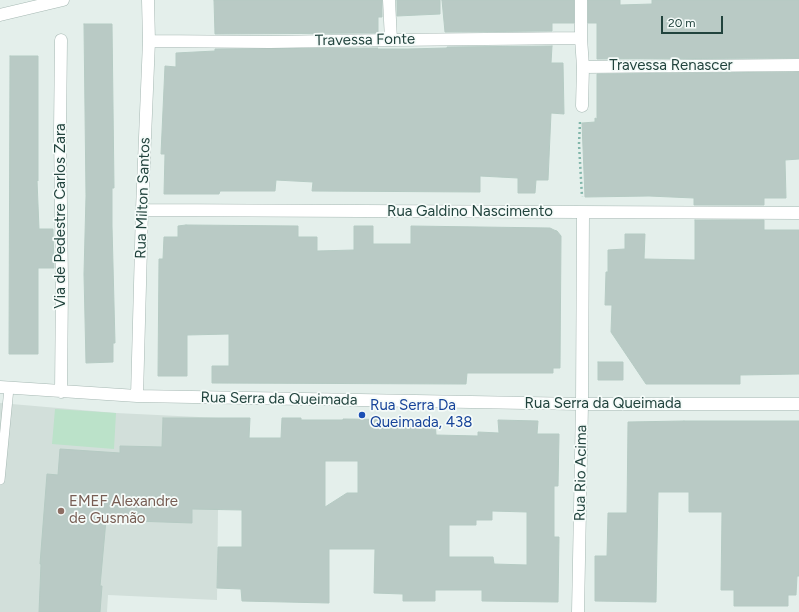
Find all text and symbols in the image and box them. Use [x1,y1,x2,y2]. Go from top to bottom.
scale bar [663,8,725,34]
text: 20 m [668,16,696,30]
street label: Travessa Fonte [315,30,415,50]
street label: Travessa Renascer [609,57,733,75]
street label: Via de Pedestre Carlos Zara [52,123,70,309]
street label: Rua Milton Santos [132,137,154,259]
street label: Rua Galdino Nascimento [387,203,553,221]
street label: Rua Serra da Queimada [200,389,358,409]
street label: Rua Serra da Queimada [525,395,681,413]
place label: Rua Serra Da Queimada, 438 [370,397,472,432]
marker: Rua Serra Da Queimada, 438 [357,410,367,420]
street label: Rua Rio Acima [571,425,591,521]
place label: EMEF Alexandre de Gusmão [69,493,178,528]
marker: EMEF Alexandre de Gusmão [56,506,66,516]

